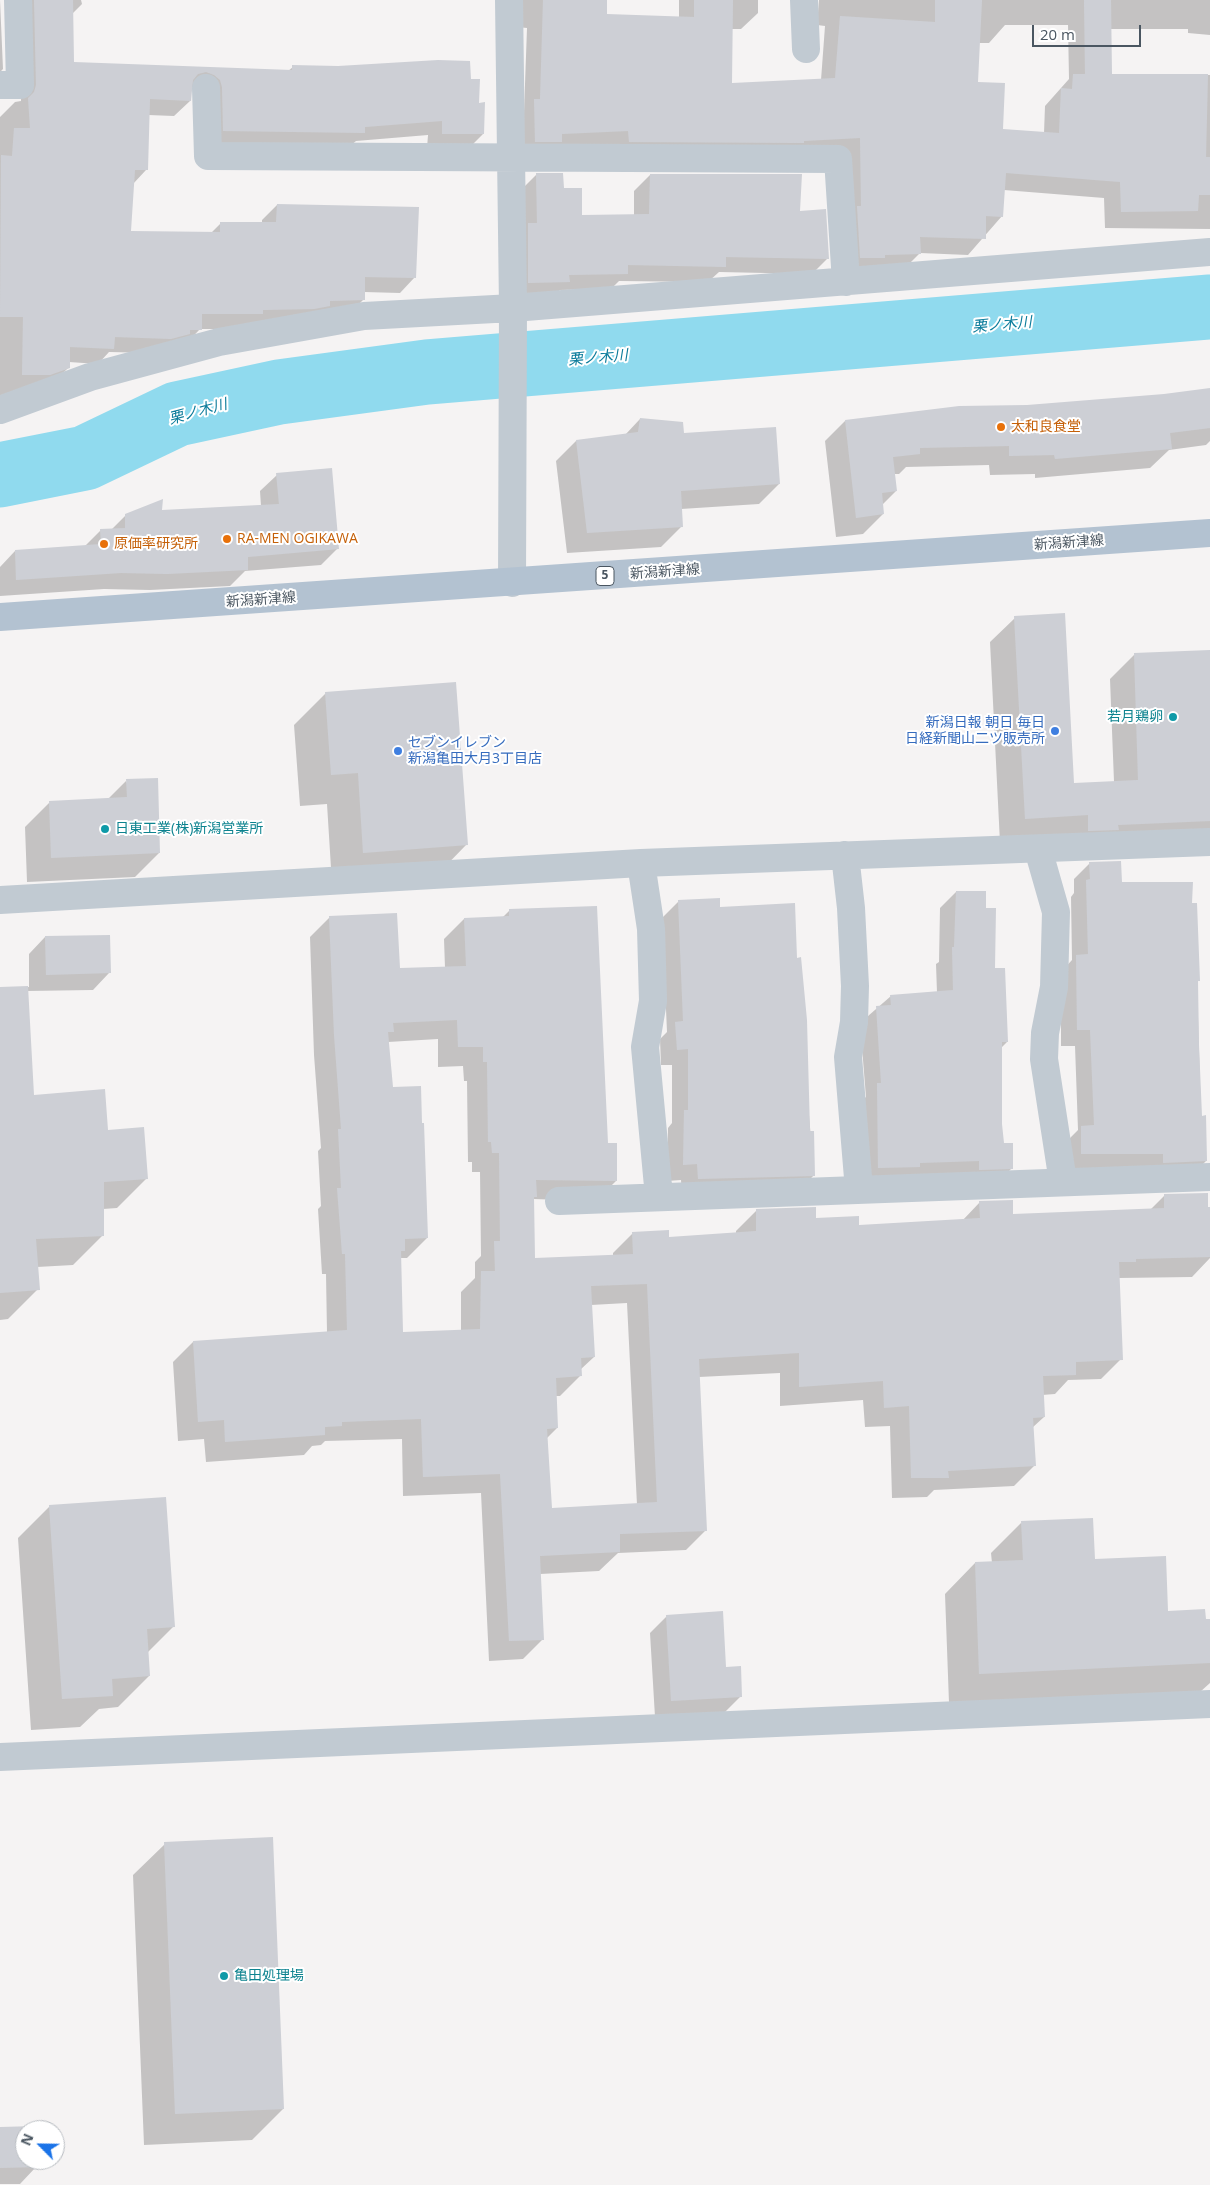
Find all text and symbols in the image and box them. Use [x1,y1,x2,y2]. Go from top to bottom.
scale bar [1035,15,1144,47]
text: 20 m [1040,24,1075,44]
water label: 栗ノ木川 [971,313,1033,337]
water label: 栗ノ木川 [567,346,629,370]
water label: 栗ノ木川 [167,396,229,428]
place label: 太和良食堂 [1011,419,1081,435]
marker: 太和良食堂 [995,421,1007,433]
place label: RA-MEN OGIKAWA [237,531,358,547]
street label: 新潟新津線 [1033,532,1105,554]
marker: RA-MEN OGIKAWA [221,533,233,545]
place label: 原価率研究所 [114,536,198,552]
marker: 原価率研究所 [98,538,110,550]
street label: 新潟新津線 [629,561,701,583]
road number: 5 [596,566,614,586]
street label: 新潟新津線 [225,589,297,611]
place label: 若月鶏卵 [1107,709,1163,725]
marker: 若月鶏卵 [1167,711,1179,723]
place label: 新潟日報 朝日 毎日 日経新聞山二ツ販売所 [905,715,1045,748]
marker: 新潟日報 朝日 毎日 日経新聞山二ツ販売所 [1049,725,1061,737]
place label: セブンイレブン 新潟亀田大月3丁目店 [408,735,542,768]
marker: セブンイレブン 新潟亀田大月3丁目店 [392,745,404,757]
place label: 日東工業(株)新潟営業所 [115,821,263,837]
marker: 日東工業(株)新潟営業所 [99,823,111,835]
place label: 亀田処理場 [234,1968,304,1984]
marker: 亀田処理場 [218,1970,230,1982]
north arrow [15,2120,65,2170]
text: N [16,2130,38,2148]

